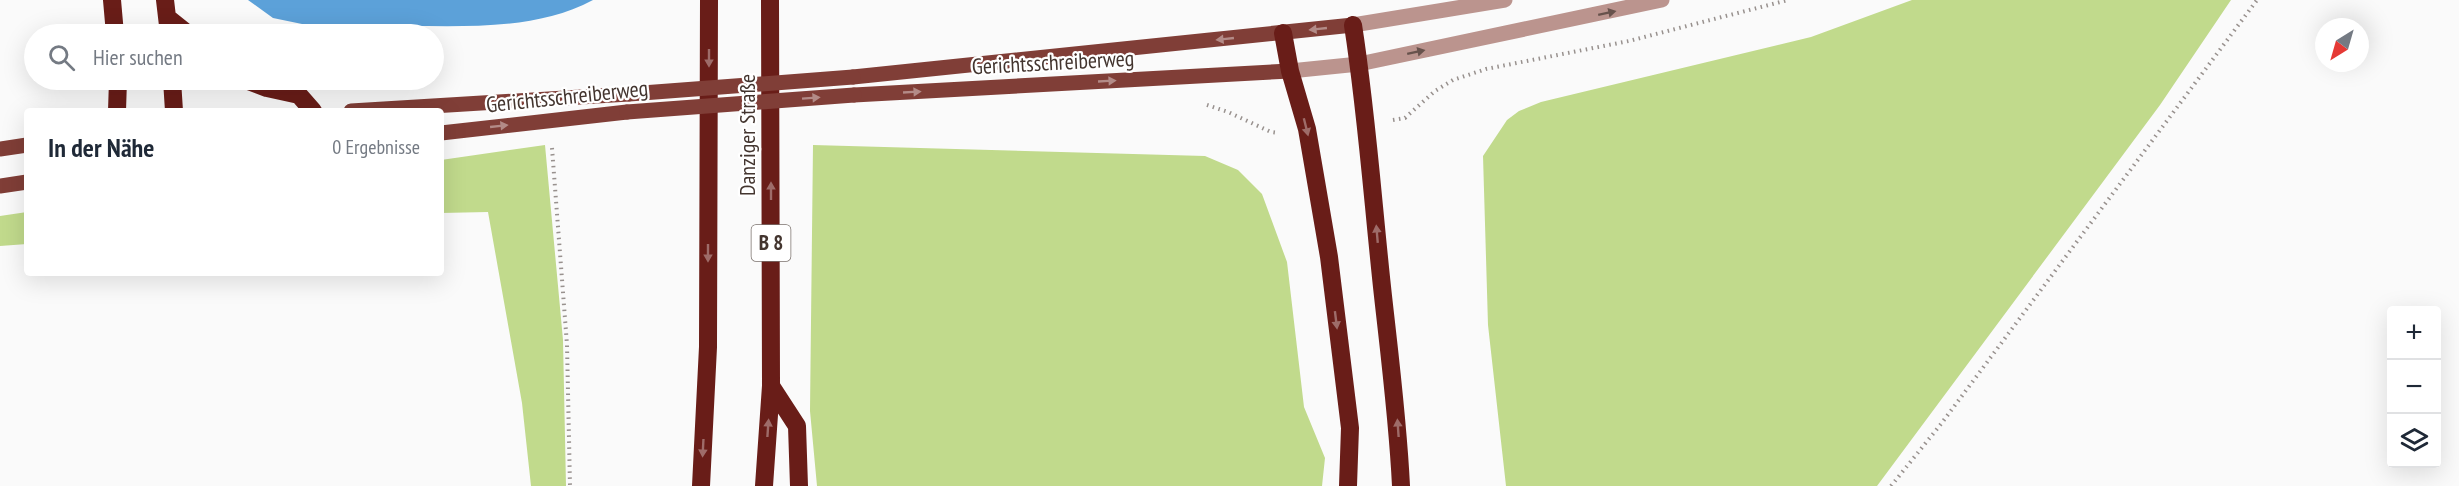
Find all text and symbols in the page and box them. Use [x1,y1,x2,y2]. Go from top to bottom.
one-way arrow [1598,7,1617,17]
north arrow [2315,18,2369,72]
search box [24,24,444,90]
one-way arrow [1309,24,1328,34]
one-way arrow [1215,34,1234,44]
icon: search [45,41,78,74]
text: Hier suchen [93,43,183,71]
street label: Gerichtsschreiberweg [971,44,1135,80]
one-way arrow [1407,47,1426,56]
one-way arrow [704,49,714,68]
street label: Gerichtsschreiberweg [485,74,649,118]
street label: Danziger Straße [733,74,761,196]
one-way arrow [1098,77,1117,86]
one-way arrow [903,87,922,96]
one-way arrow [801,93,820,103]
one-way arrow [1302,118,1312,137]
one-way arrow [490,121,509,131]
text: In der Nähe [48,131,154,164]
text: 0 Ergebnisse [332,134,420,160]
one-way arrow [766,181,776,200]
one-way arrow [1372,224,1382,243]
road number: B 8 [752,225,790,261]
one-way arrow [703,244,713,263]
map controls [2387,306,2441,468]
button: + [2387,306,2441,360]
one-way arrow [1332,311,1341,330]
button: − [2387,360,2441,414]
button: layers [2387,414,2441,468]
one-way arrow [763,418,773,437]
one-way arrow [1393,418,1403,437]
one-way arrow [698,439,707,458]

